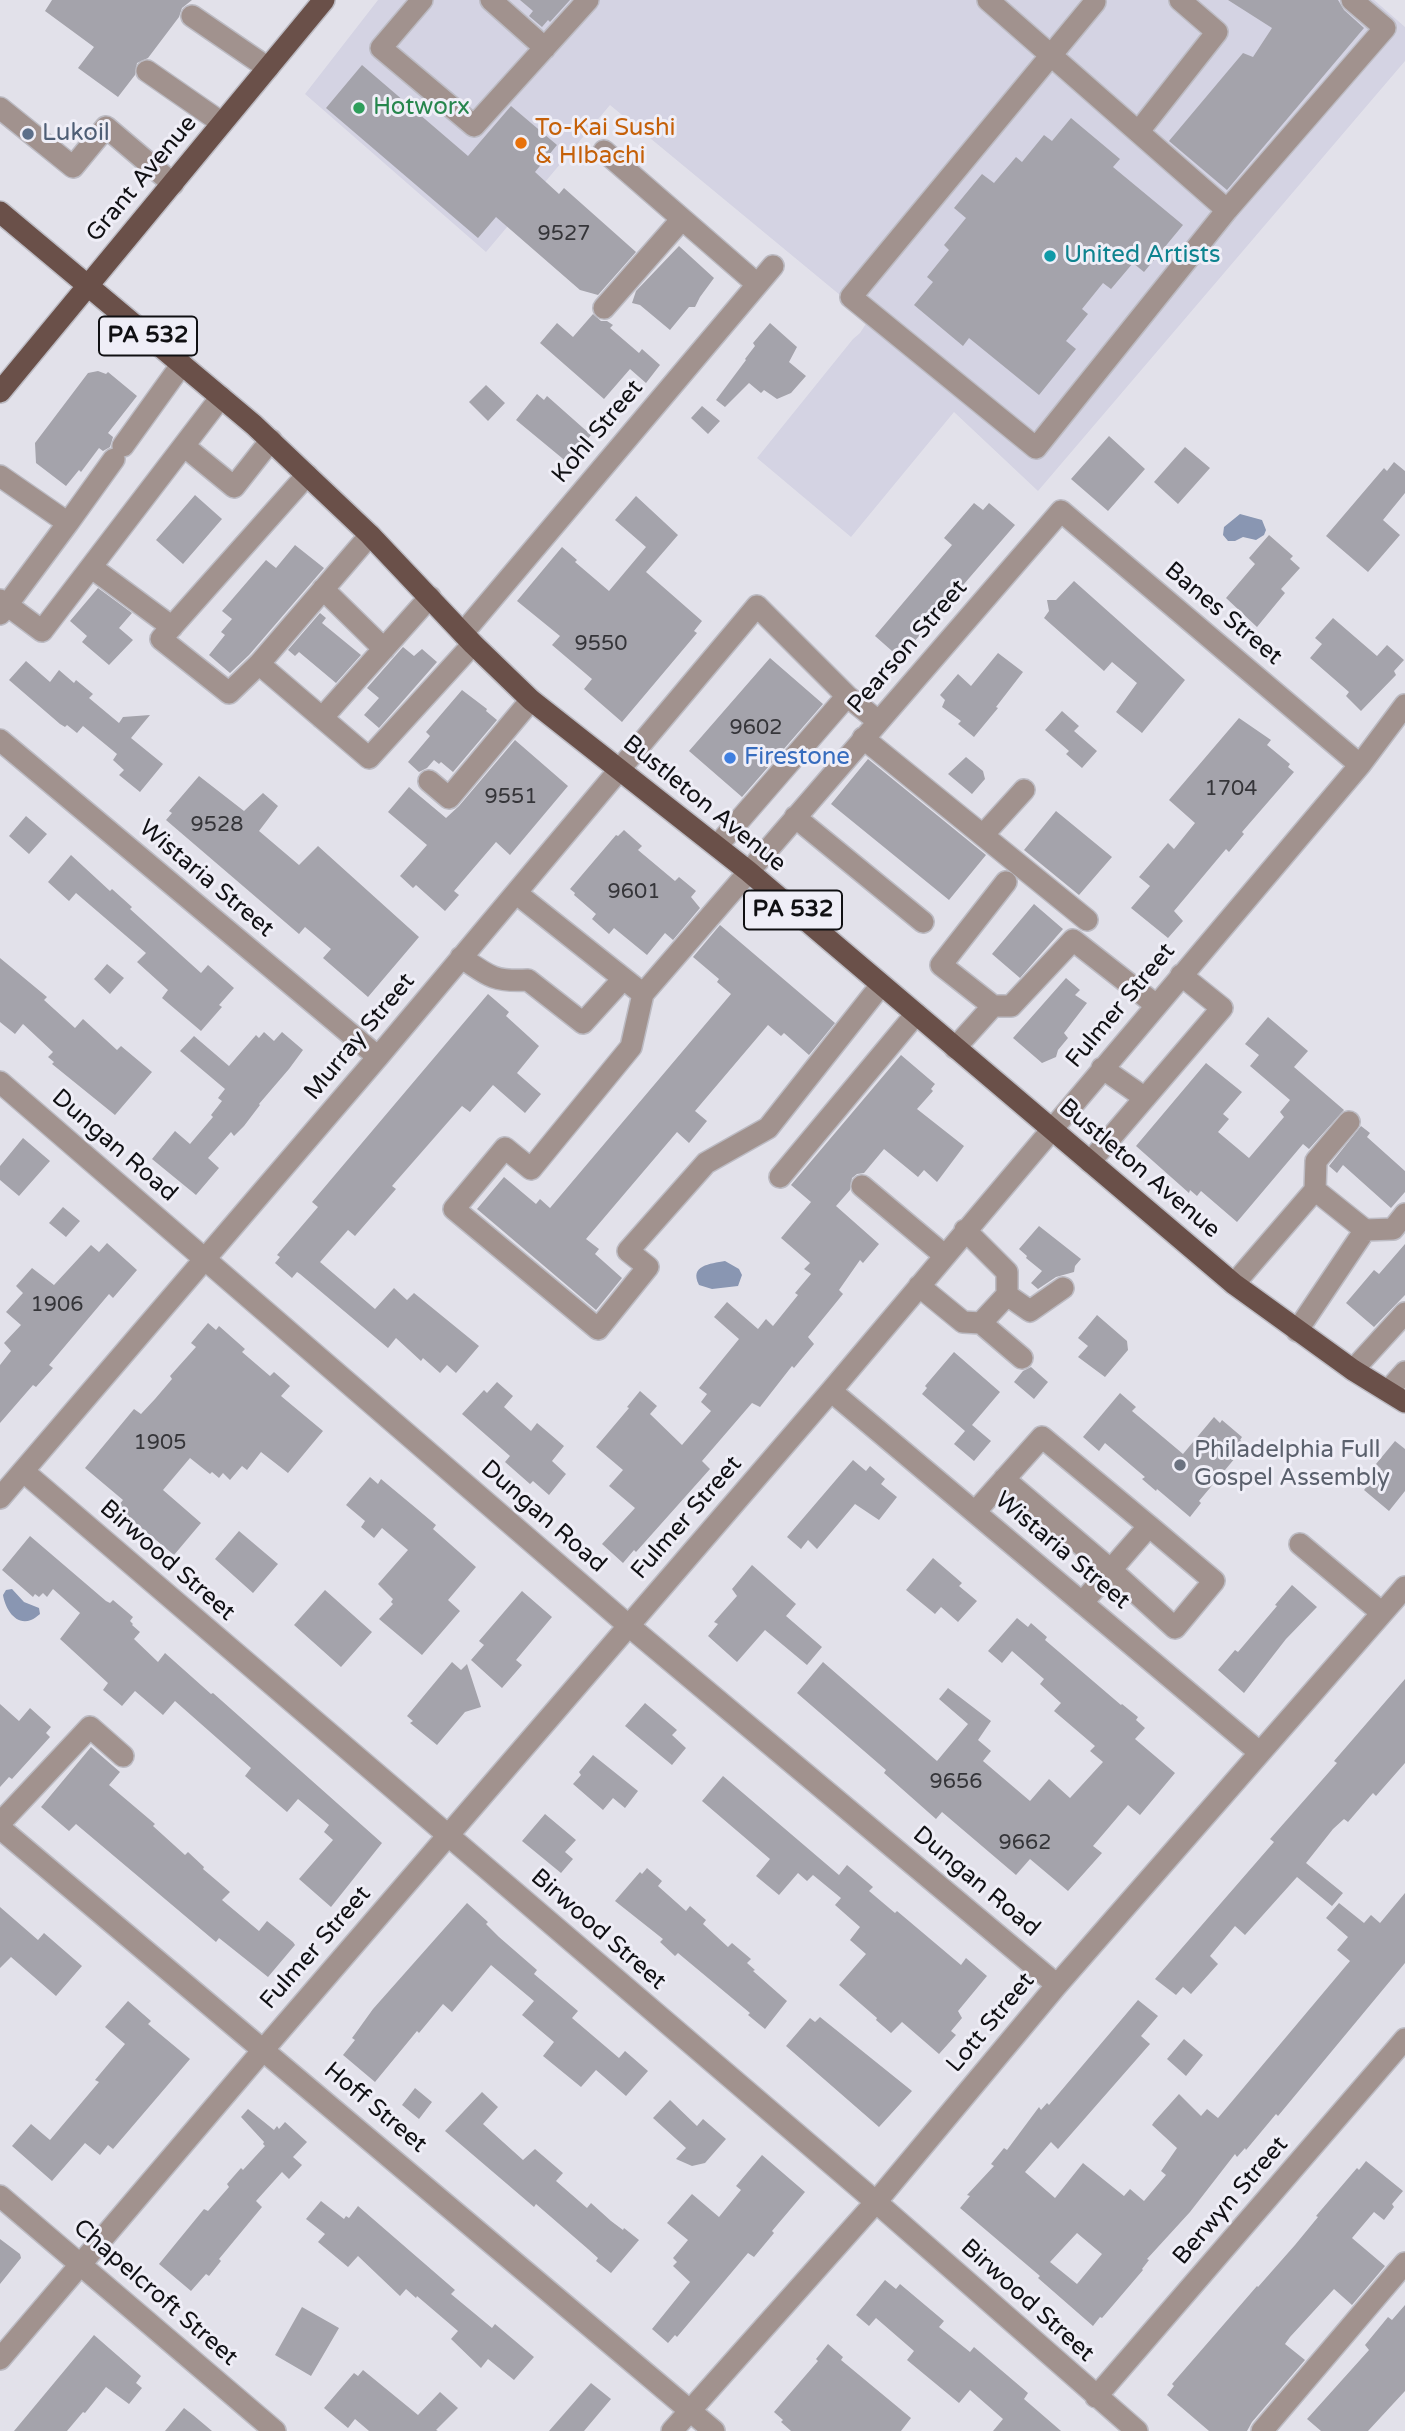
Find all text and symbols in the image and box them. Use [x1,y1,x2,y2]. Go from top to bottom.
place label: Hotworx [373,94,470,122]
marker: Hotworx [351,100,367,116]
street label: Grant Avenue [81,110,203,248]
place label: To-Kai Sushi & HIbachi [535,115,676,171]
place label: Lukoil [42,120,110,148]
marker: Lukoil [20,126,36,142]
marker: To-Kai Sushi & HIbachi [513,135,529,151]
house number: 9527 [538,221,590,247]
place label: United Artists [1064,242,1221,270]
marker: United Artists [1042,248,1058,264]
road number: PA 532 [99,316,197,356]
street label: Kohl Street [546,374,650,490]
street label: Banes Street [1158,556,1288,672]
street label: Pearson Street [842,574,974,720]
house number: 9550 [575,631,627,657]
house number: 9602 [730,715,782,741]
street label: Bustleton Avenue [617,729,791,879]
place label: Firestone [744,744,850,772]
marker: Firestone [722,750,738,766]
house number: 1704 [1205,776,1257,802]
house number: 9551 [485,784,537,810]
house number: 9528 [191,812,243,838]
street label: Wistaria Street [133,814,279,944]
house number: 9601 [608,879,660,905]
road number: PA 532 [744,890,842,930]
street label: Fulmer Street [1060,938,1182,1074]
street label: Murray Street [299,968,421,1106]
street label: Dungan Road [45,1084,183,1208]
street label: Bustleton Avenue [1053,1093,1225,1245]
house number: 1906 [31,1292,83,1318]
house number: 1905 [134,1430,186,1456]
place label: Philadelphia Full Gospel Assembly [1194,1437,1390,1493]
street label: Fulmer Street [626,1450,748,1586]
street label: Dungan Road [474,1455,612,1579]
marker: Philadelphia Full Gospel Assembly [1172,1457,1188,1473]
street label: Wistaria Street [989,1486,1135,1616]
street label: Birwood Street [94,1494,240,1628]
house number: 9656 [930,1769,982,1795]
street label: Dungan Road [907,1821,1045,1943]
house number: 9662 [999,1830,1051,1856]
street label: Birwood Street [525,1863,671,1997]
street label: Fulmer Street [255,1880,377,2016]
street label: Lott Street [941,1967,1041,2079]
street label: Hoff Street [318,2057,432,2159]
street label: Berwyn Street [1167,2131,1295,2271]
street label: Chapelcroft Street [67,2214,243,2372]
street label: Birwood Street [954,2234,1100,2368]

